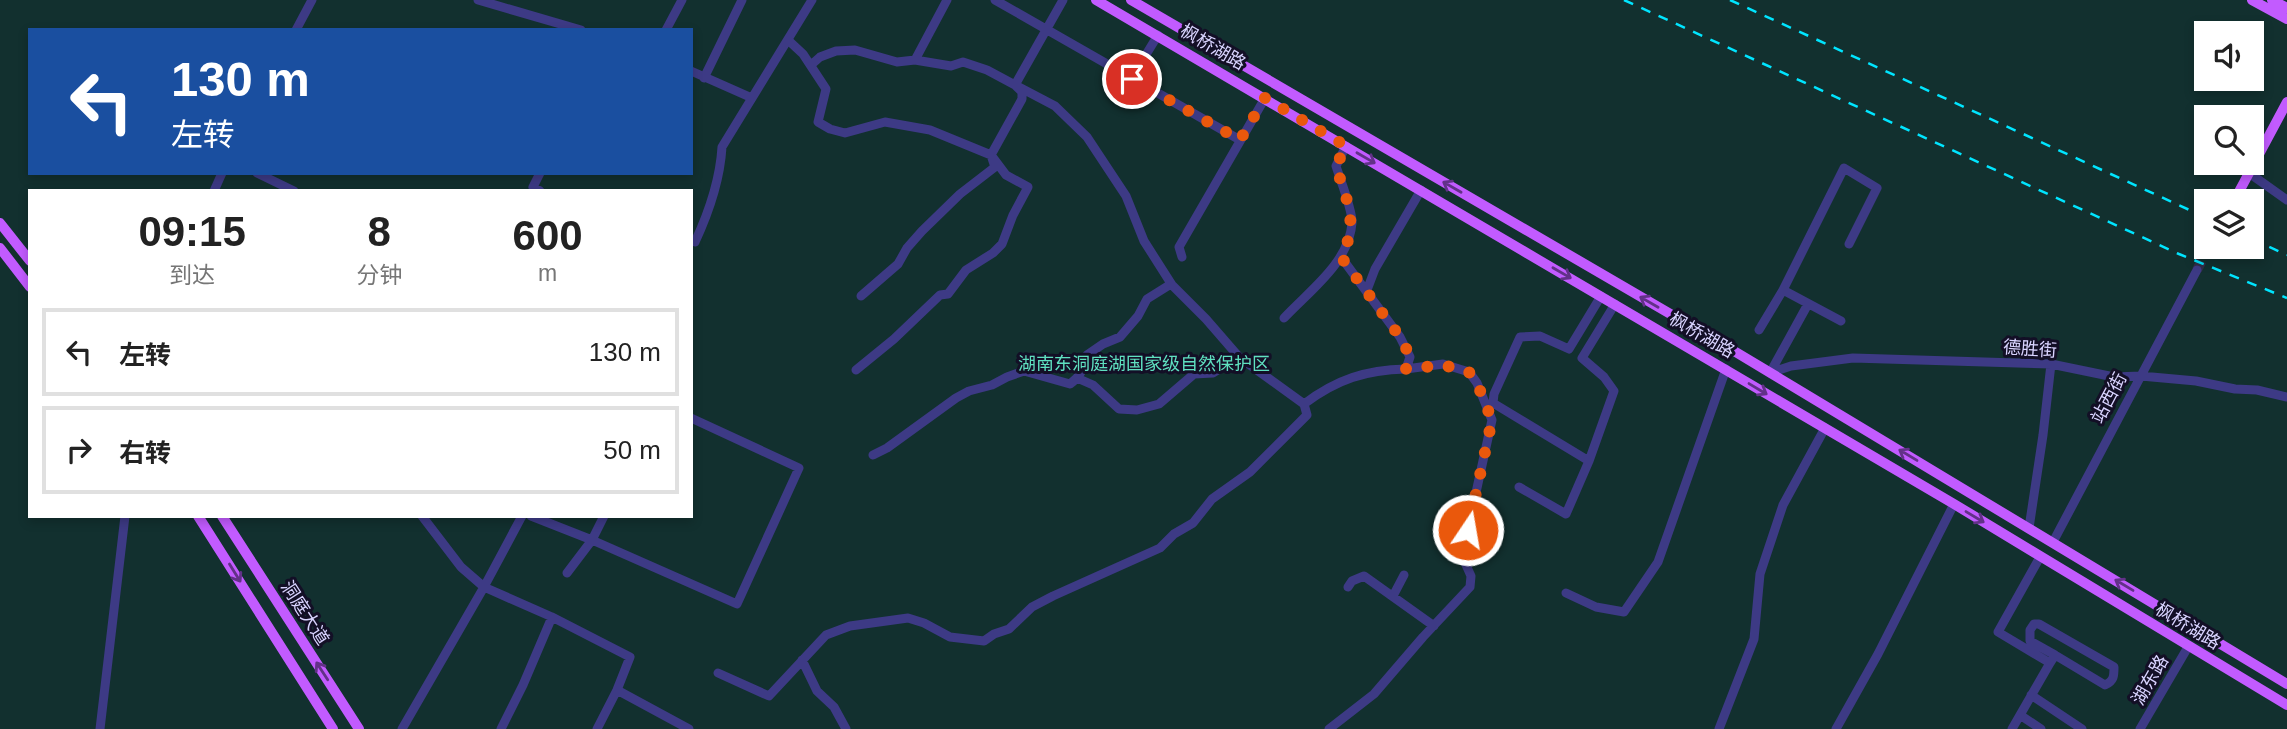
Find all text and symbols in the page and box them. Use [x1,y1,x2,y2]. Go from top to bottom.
street label: 枫桥湖路 [1177,20,1249,74]
map controls [2194,21,2264,259]
button: sound [2194,21,2264,91]
pin [1102,49,1162,109]
text: 130 m [171,52,310,106]
icon: left [56,56,147,147]
icon: arrive [1113,60,1151,98]
button: search [2194,105,2264,175]
text: 左转 [171,117,235,153]
one-way arrow [1356,151,1376,165]
one-way arrow [1443,180,1463,194]
button: layers [2194,189,2264,259]
text: 09:15 [138,208,246,255]
text: 8 [367,208,391,255]
text: 600 [513,212,583,259]
text: m [538,260,557,286]
text: 到达 [169,262,215,288]
text: 分钟 [356,262,402,288]
one-way arrow [1552,266,1572,280]
one-way arrow [1639,294,1659,308]
street label: 枫桥湖路 [1666,308,1738,362]
icon: left [60,333,98,371]
text: 130 m [589,337,661,367]
street label: 德胜街 [2002,337,2058,361]
text: 左转 [119,340,171,370]
park label: 湖南东洞庭湖国家级自然保护区 [1018,354,1270,374]
street label: 站西街 [2087,369,2131,427]
one-way arrow [1748,382,1768,396]
icon: right [60,431,98,469]
text: 50 m [603,435,661,465]
text: 右转 [119,438,171,468]
one-way arrow [1898,448,1918,462]
position arrow [1431,493,1505,567]
one-way arrow [1965,511,1985,525]
one-way arrow [228,563,242,583]
street label: 洞庭大道 [277,577,333,649]
one-way arrow [2114,578,2134,592]
street label: 枫桥湖路 [2152,599,2224,653]
street label: 湖东路 [2128,652,2172,708]
one-way arrow [314,662,328,682]

